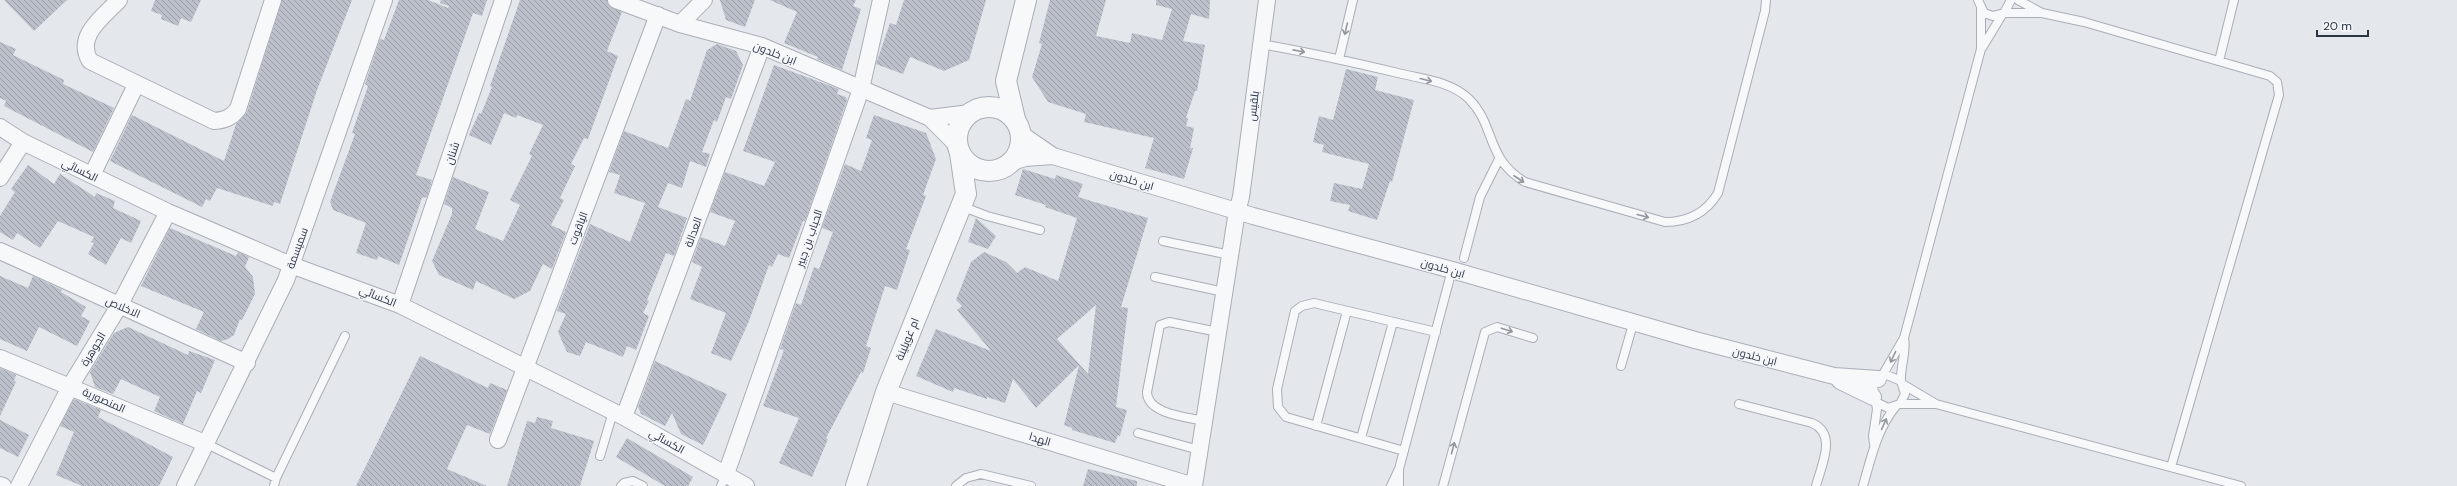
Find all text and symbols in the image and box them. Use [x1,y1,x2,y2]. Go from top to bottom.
scale bar [2317,12,2368,38]
text: 20 m [2323,18,2352,34]
one-way arrow [1342,23,1350,36]
street label: ابن خلدون [751,38,799,68]
one-way arrow [1292,47,1305,55]
one-way arrow [1419,77,1432,85]
street label: بلقيس [1244,90,1262,122]
street label: شنان [442,140,462,166]
street label: الكسائي [59,155,100,187]
street label: ابن خلدون [1108,167,1156,193]
one-way arrow [1513,175,1524,183]
street label: الحباب بن جبير [792,207,825,270]
street label: الياقوت [565,210,591,246]
one-way arrow [1637,213,1650,220]
street label: العدالة [681,215,705,249]
street label: سميسمة [283,225,311,271]
street label: ابن خلدون [1419,255,1467,281]
street label: الكسائي [357,282,399,312]
street label: الاخلاص [103,293,143,321]
street label: ام غويلينة [892,316,923,363]
one-way arrow [1500,326,1512,334]
street label: الجوهرة [77,329,109,369]
street label: ابن خلدون [1731,344,1779,368]
one-way arrow [1889,351,1896,363]
street label: المنصورية [80,384,128,416]
one-way arrow [1881,419,1888,431]
street label: الكسائي [646,426,687,458]
street label: الهدا [1027,429,1053,449]
one-way arrow [1450,442,1458,455]

